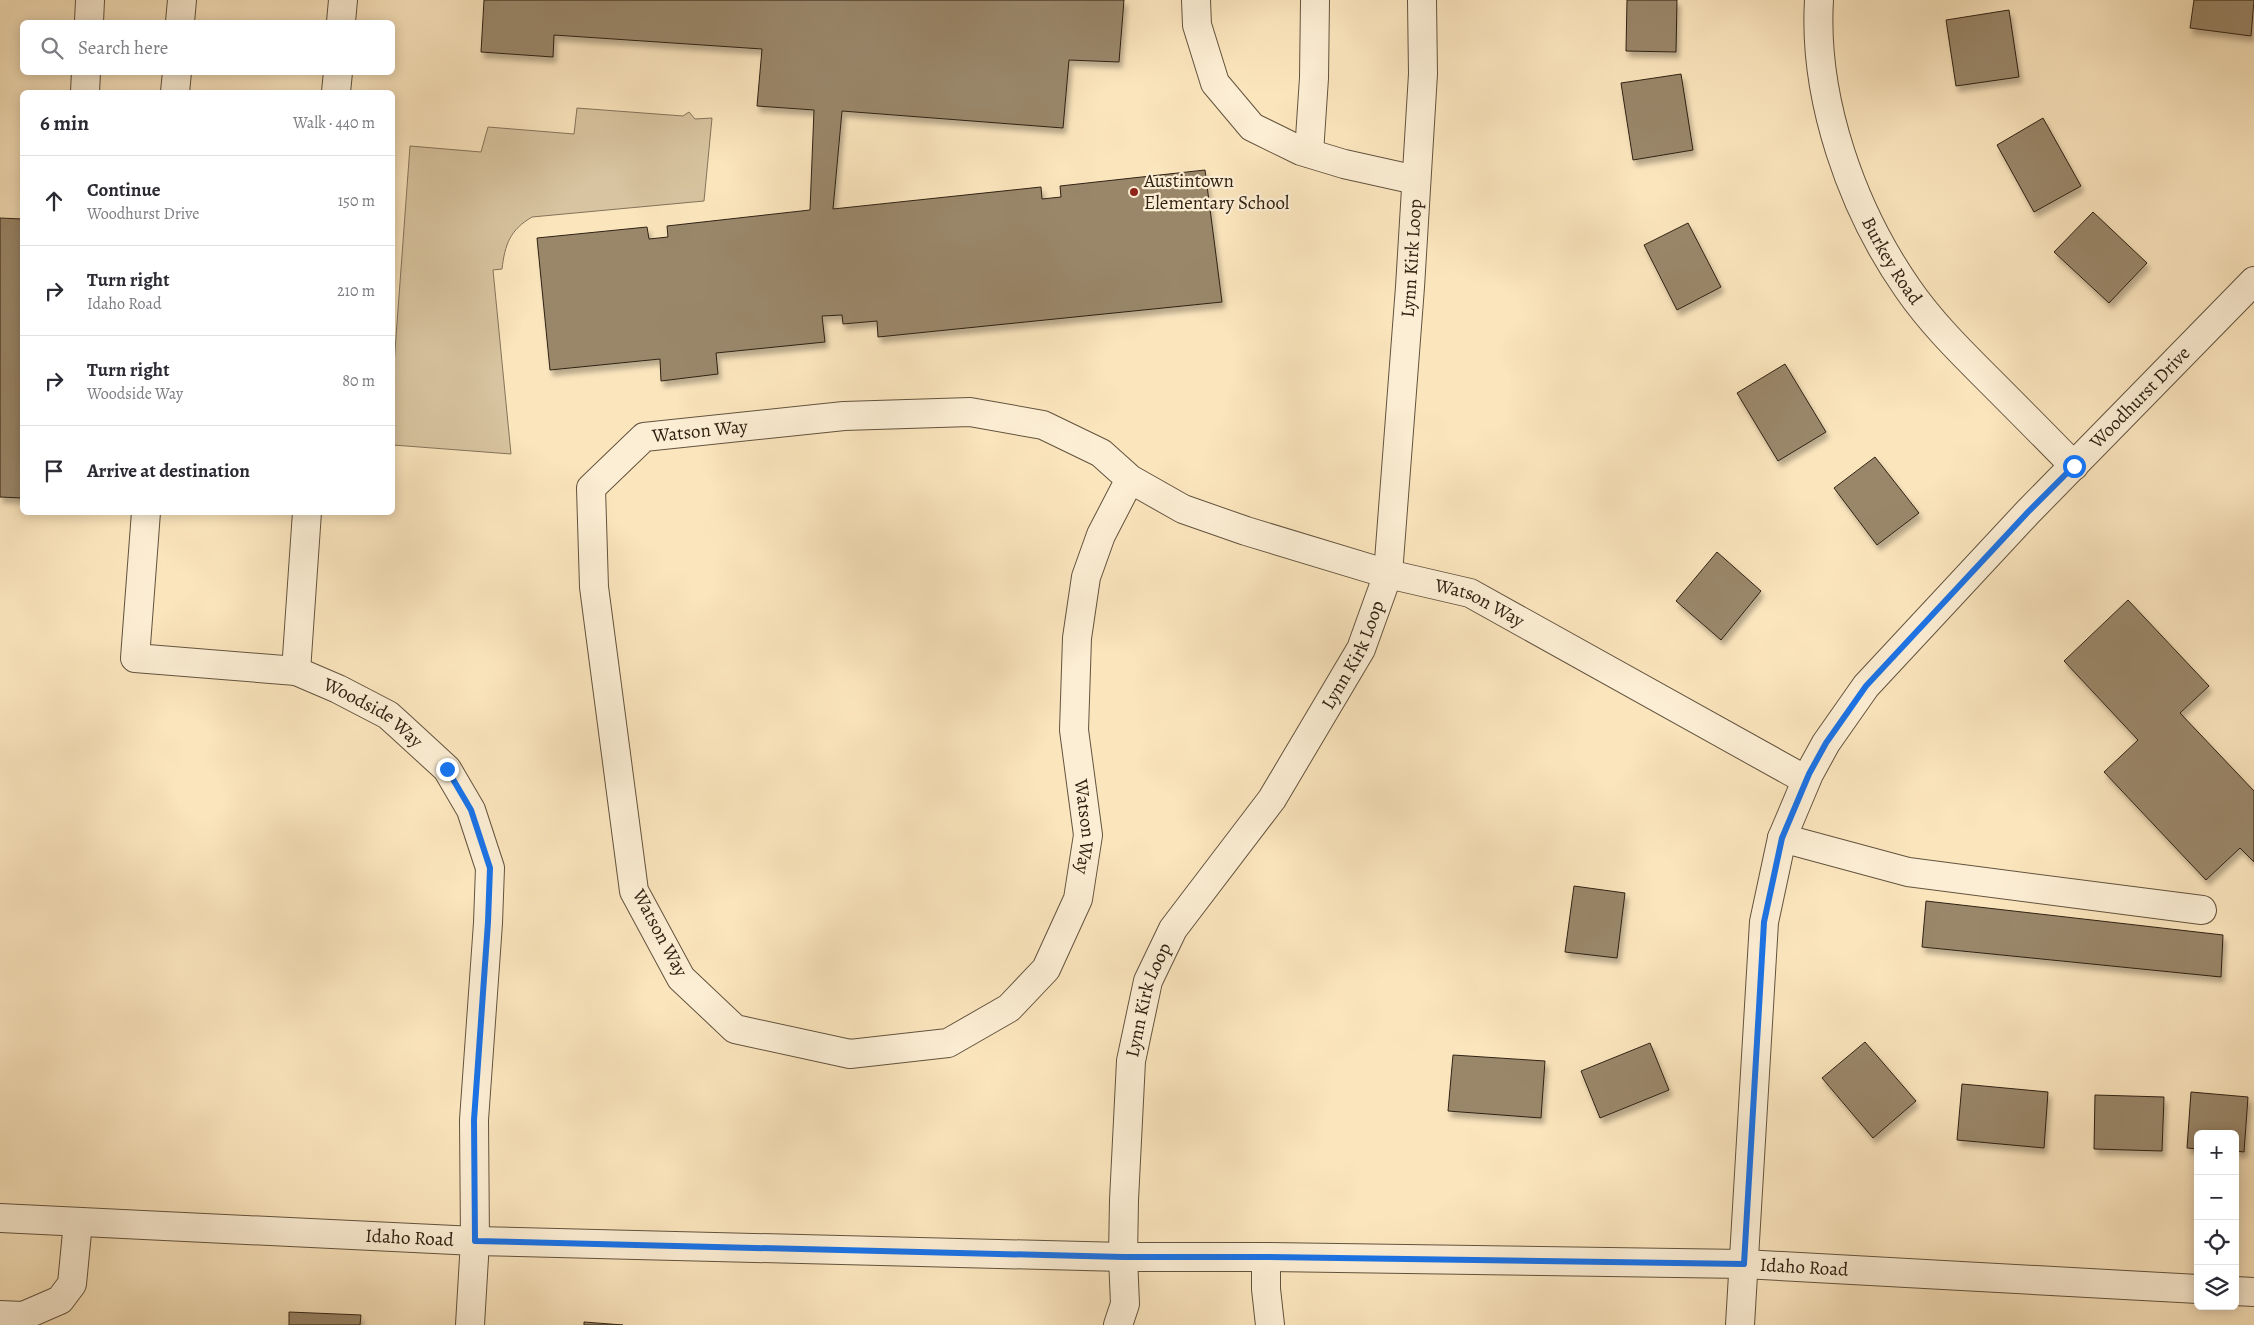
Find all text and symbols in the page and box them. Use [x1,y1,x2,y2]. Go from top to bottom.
search box [20,20,395,75]
icon: search [38,34,66,62]
text: Search here [78,35,168,61]
text: 6 min [40,109,89,137]
text: Walk · 440 m [293,112,375,134]
place label: Austintown Elementary School [1143,168,1290,216]
text: Continue [87,177,161,203]
marker: Austintown Elementary School [1128,186,1140,198]
icon: ahead [40,187,68,215]
text: 150 m [338,190,375,212]
street label: Lynn Kirk Loop [1395,198,1428,319]
text: Woodhurst Drive [87,203,199,225]
street label: Burkey Road [1855,213,1929,311]
text: Turn right [87,267,169,293]
icon: right [40,277,68,305]
text: 210 m [337,280,375,302]
text: Idaho Road [87,293,162,315]
street label: Woodhurst Drive [2083,341,2196,455]
text: Turn right [87,357,169,383]
icon: right [40,367,68,395]
text: 80 m [342,370,375,392]
text: Woodside Way [87,383,183,405]
street label: Watson Way [650,413,749,449]
route start [2063,455,2086,478]
icon: arrive [40,457,68,485]
text: Arrive at destination [87,458,250,484]
street label: Watson Way [1431,572,1529,634]
street label: Lynn Kirk Loop [1315,597,1390,714]
street label: Woodside Way [318,671,429,754]
route end [436,758,459,781]
street label: Watson Way [1068,777,1101,877]
street label: Watson Way [626,884,694,982]
street label: Lynn Kirk Loop [1119,938,1178,1060]
map controls [2194,1130,2239,1310]
button: + [2194,1130,2239,1175]
button: − [2194,1175,2239,1220]
button: locate [2194,1220,2239,1265]
street label: Idaho Road [365,1223,455,1253]
street label: Idaho Road [1759,1252,1850,1283]
button: layers [2194,1265,2239,1310]

